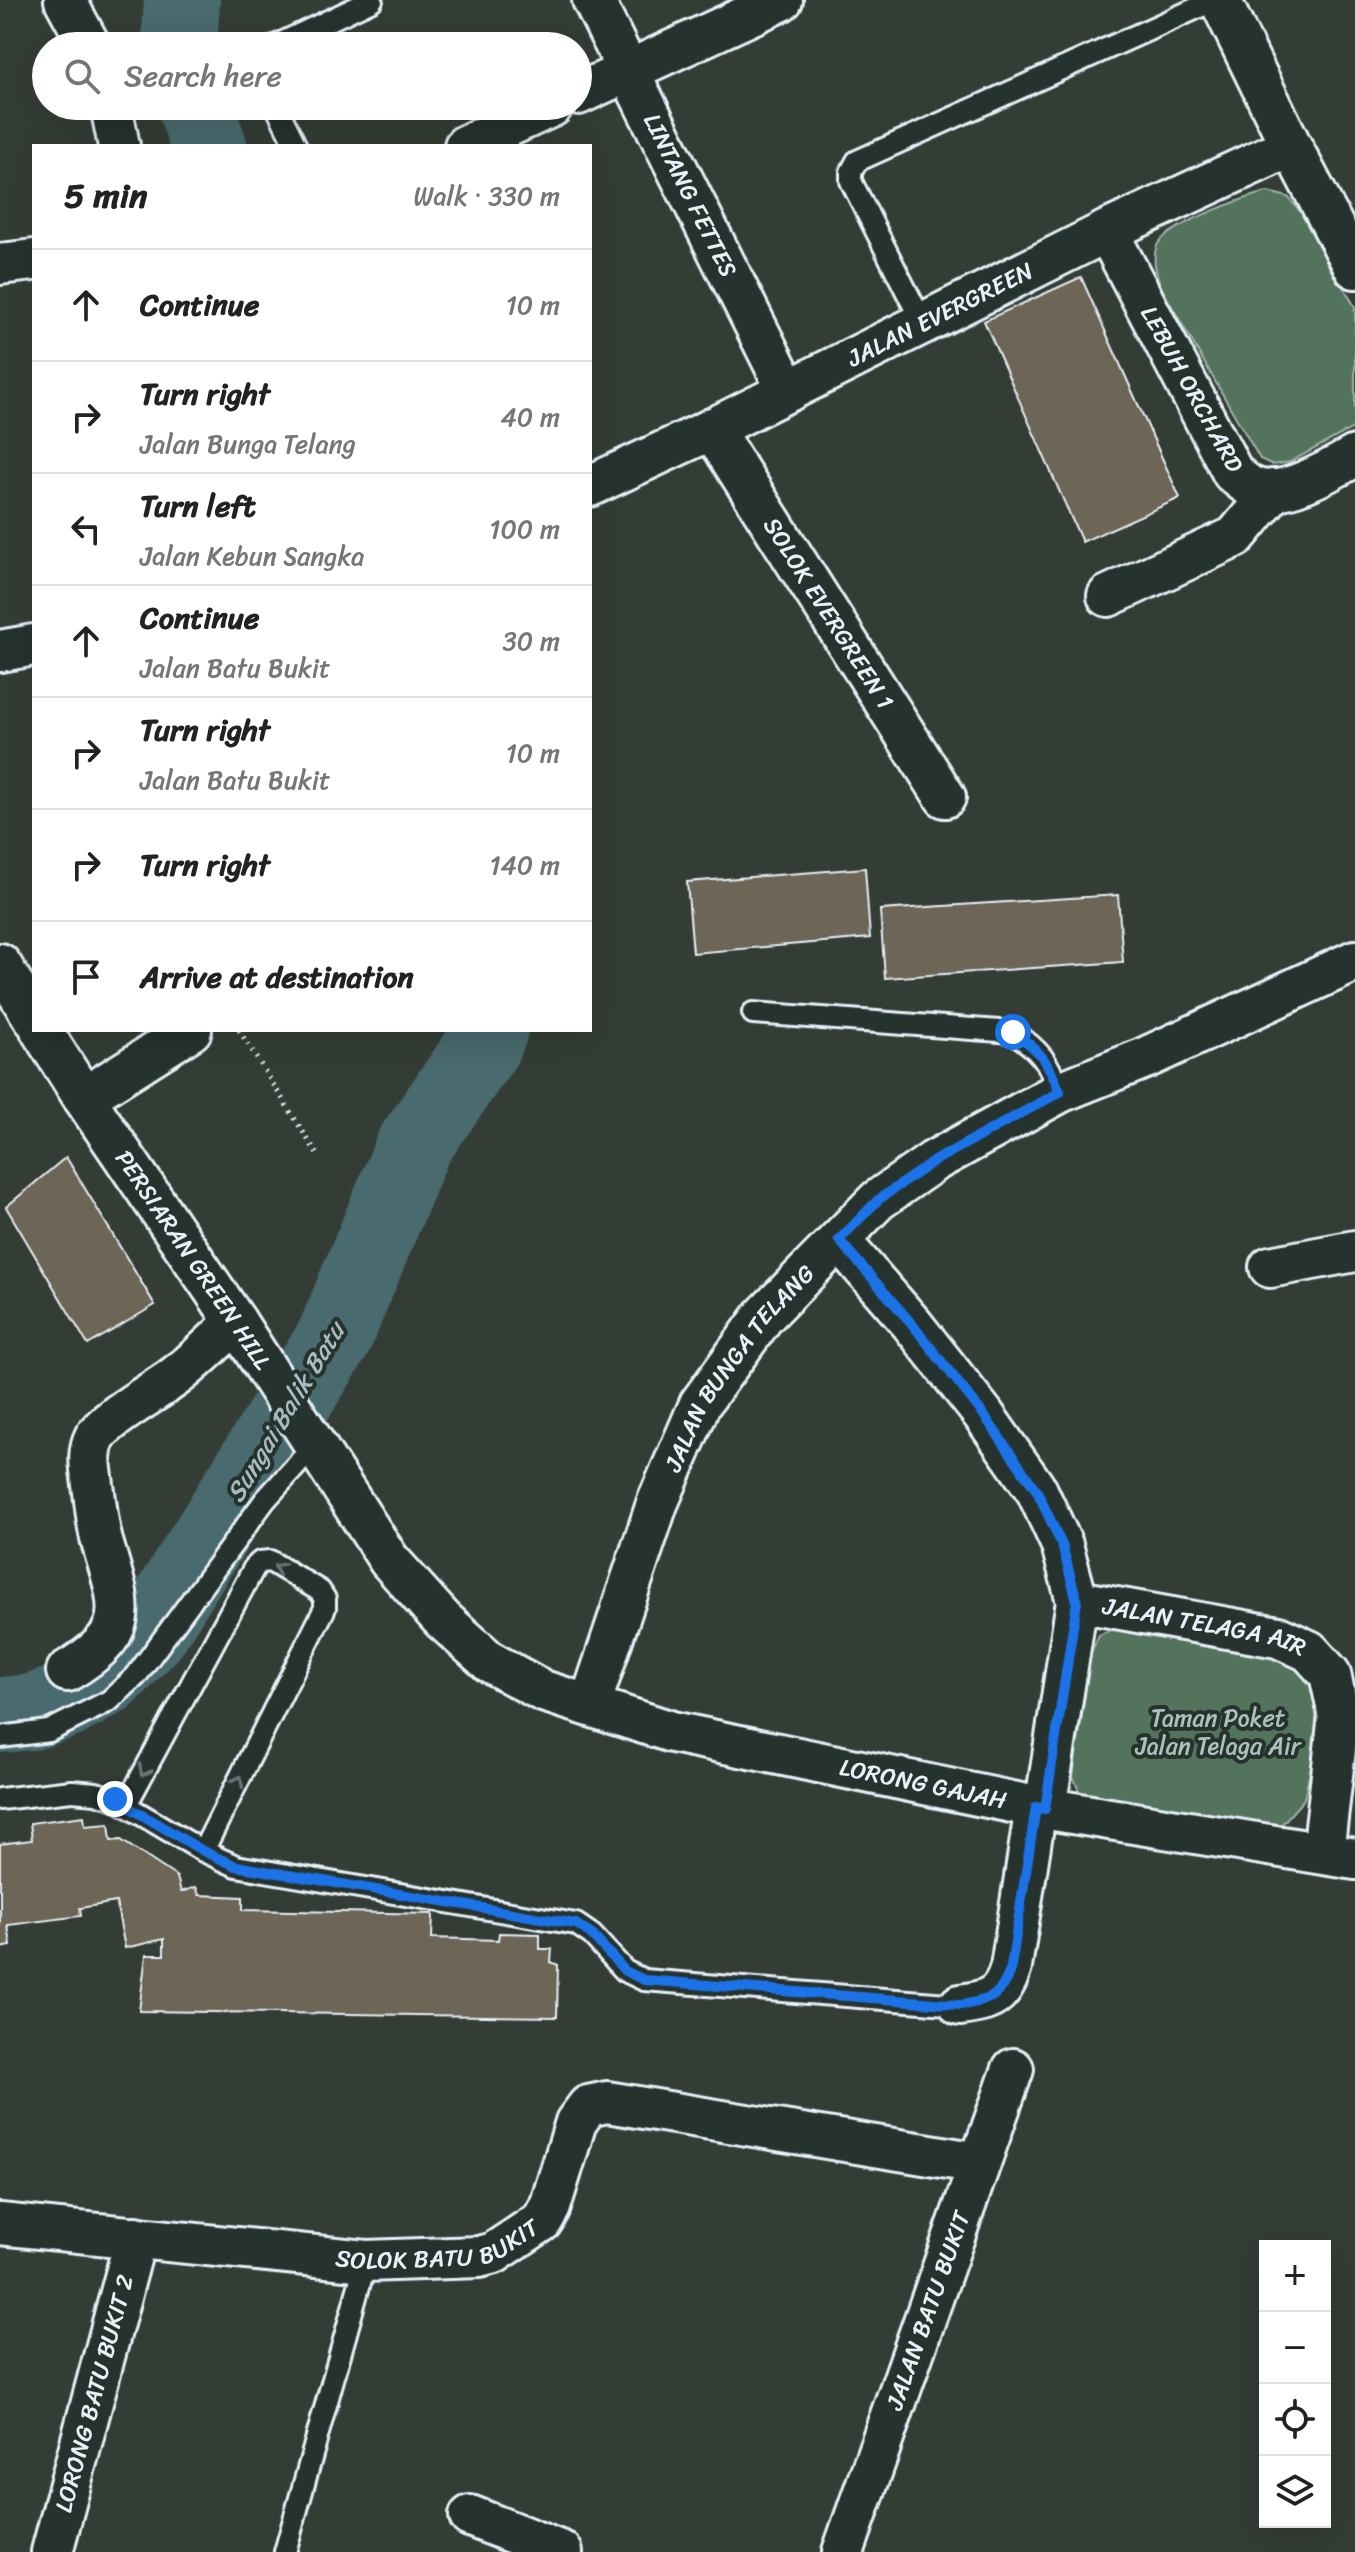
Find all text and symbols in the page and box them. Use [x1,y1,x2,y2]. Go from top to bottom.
search box [32,32,592,120]
text: Search here [124,49,282,103]
icon: search [60,54,104,98]
street label: LINTANG FETTES [632,106,749,285]
text: 5 min [64,166,147,226]
text: Walk · 330 m [413,173,560,219]
street label: JALAN EVERGREEN [839,250,1041,379]
text: Continue [140,278,259,332]
text: 10 m [506,282,560,328]
icon: ahead [64,283,108,327]
street label: LEBUH ORCHARD [1129,298,1256,481]
text: Turn right [140,367,270,421]
text: 40 m [501,394,560,440]
icon: right [64,395,108,439]
text: Jalan Bunga Telang [140,421,356,467]
text: Turn left [140,479,256,533]
text: 100 m [489,506,560,552]
icon: left [64,507,108,551]
street label: SOLOK EVERGREEN 1 [752,508,906,718]
text: Jalan Kebun Sangka [140,533,364,579]
text: Continue [140,591,259,645]
text: 30 m [503,618,560,664]
icon: ahead [64,619,108,663]
text: Jalan Batu Bukit [140,645,330,691]
text: Turn right [140,703,270,757]
text: 10 m [506,730,560,776]
icon: right [64,731,108,775]
text: Jalan Batu Bukit [140,757,330,803]
text: Turn right [140,838,270,892]
text: 140 m [489,842,560,888]
icon: right [64,843,108,887]
text: Arrive at destination [140,950,414,1004]
icon: arrive [64,955,108,999]
route start [995,1014,1031,1050]
street label: PERSIARAN GREEN HILL [104,1141,283,1379]
street label: JALAN BUNGA TELANG [652,1254,825,1479]
water label: Sungai Balik Batu [213,1310,359,1511]
one-way arrow [273,1562,287,1577]
street label: JALAN TELAGA AIR [1098,1585,1314,1668]
park label: Taman Poket Jalan Telaga Air [1134,1697,1303,1767]
street label: LORONG GAJAH [836,1746,1010,1821]
one-way arrow [139,1762,154,1777]
one-way arrow [228,1775,243,1790]
route end [97,1781,133,1817]
street label: JALAN BATU BUKIT [873,2204,983,2417]
street label: SOLOK BATU BUKIT [333,2207,549,2282]
map controls [1259,2240,1331,2528]
button: + [1259,2240,1331,2312]
street label: LORONG BATU BUKIT 2 [42,2270,146,2517]
button: − [1259,2312,1331,2384]
button: locate [1259,2384,1331,2456]
button: layers [1259,2456,1331,2528]

